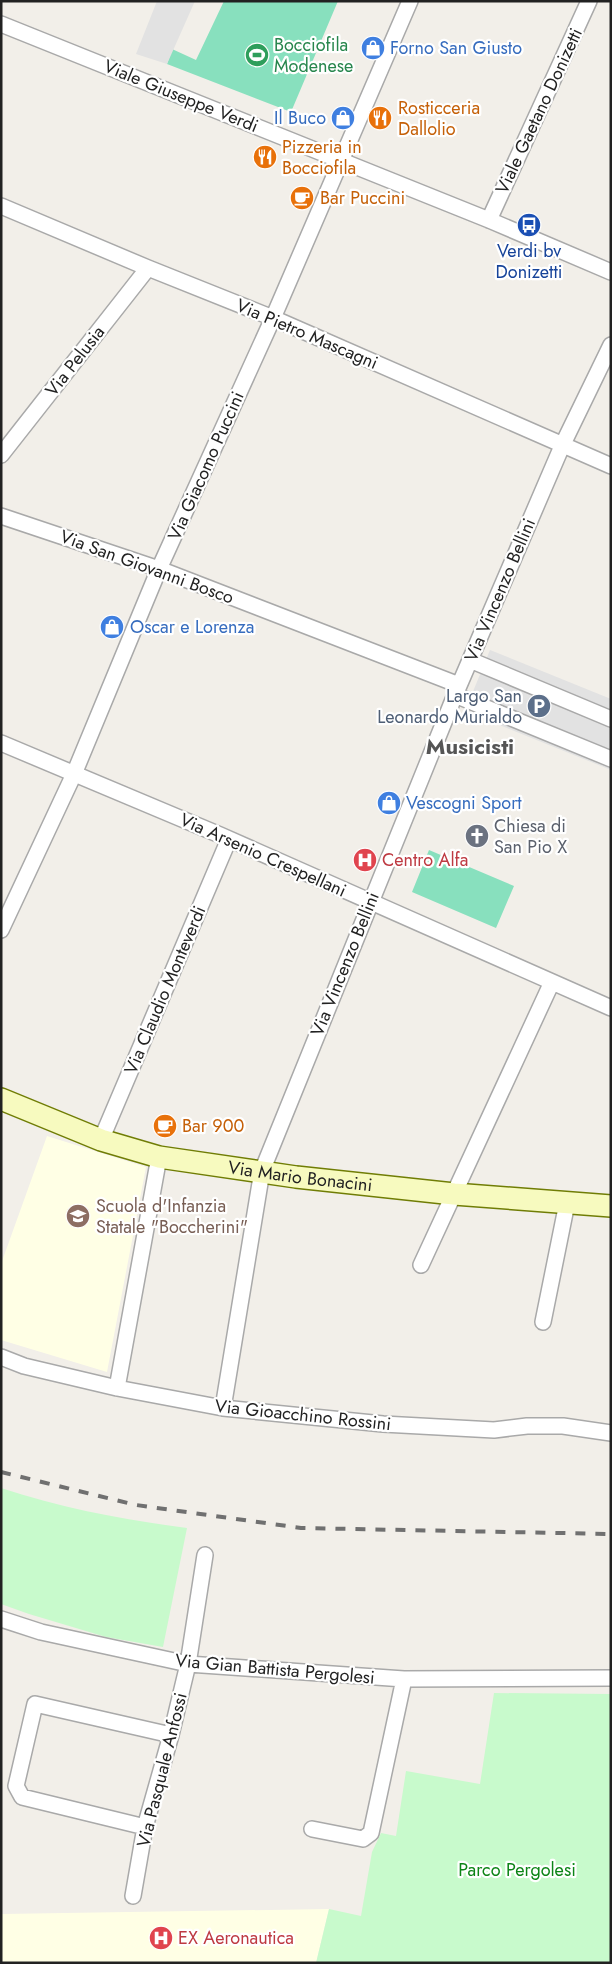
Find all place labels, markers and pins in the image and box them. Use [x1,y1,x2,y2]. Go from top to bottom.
place label: Bocciofila Modenese [274,32,353,79]
shop icon: Forno San Giusto [360,35,386,61]
place label: Forno San Giusto [390,35,522,61]
sports icon: Bocciofila Modenese [244,42,270,68]
place label: Rosticceria Dallolio [398,95,480,142]
place label: Il Buco [274,105,326,131]
shop icon: Il Buco [330,105,356,131]
restaurant icon: Rosticceria Dallolio [367,105,393,131]
place label: Pizzeria in Bocciofila [282,134,362,181]
restaurant icon: Pizzeria in Bocciofila [252,144,278,170]
cafe icon: Bar Puccini [289,185,315,211]
place label: Bar Puccini [320,185,405,211]
bus stop icon: Verdi bv Donizetti [516,212,542,238]
place label: Verdi bv Donizetti [496,238,562,285]
shop icon: Oscar e Lorenza [99,614,125,640]
place label: Oscar e Lorenza [130,614,254,640]
place label: Largo San Leonardo Murialdo [377,683,522,730]
parking icon: Largo San Leonardo Murialdo [526,693,552,719]
shop icon: Vescogni Sport [376,790,402,816]
place label: Vescogni Sport [406,790,522,816]
place label: Chiesa di San Pio X [494,813,567,860]
church icon: Chiesa di San Pio X [464,823,490,849]
hospital icon: Centro Alfa [352,847,378,873]
place label: Centro Alfa [382,847,468,873]
cafe icon: Bar 900 [152,1113,178,1139]
place label: Bar 900 [182,1113,244,1139]
place label: Scuola d'Infanzia Statale "Boccherini" [96,1193,248,1240]
school or university icon: Scuola d'Infanzia Statale "Boccherini" [65,1203,91,1229]
hospital icon: EX Aeronautica [148,1925,174,1951]
place label: EX Aeronautica [178,1925,294,1951]

